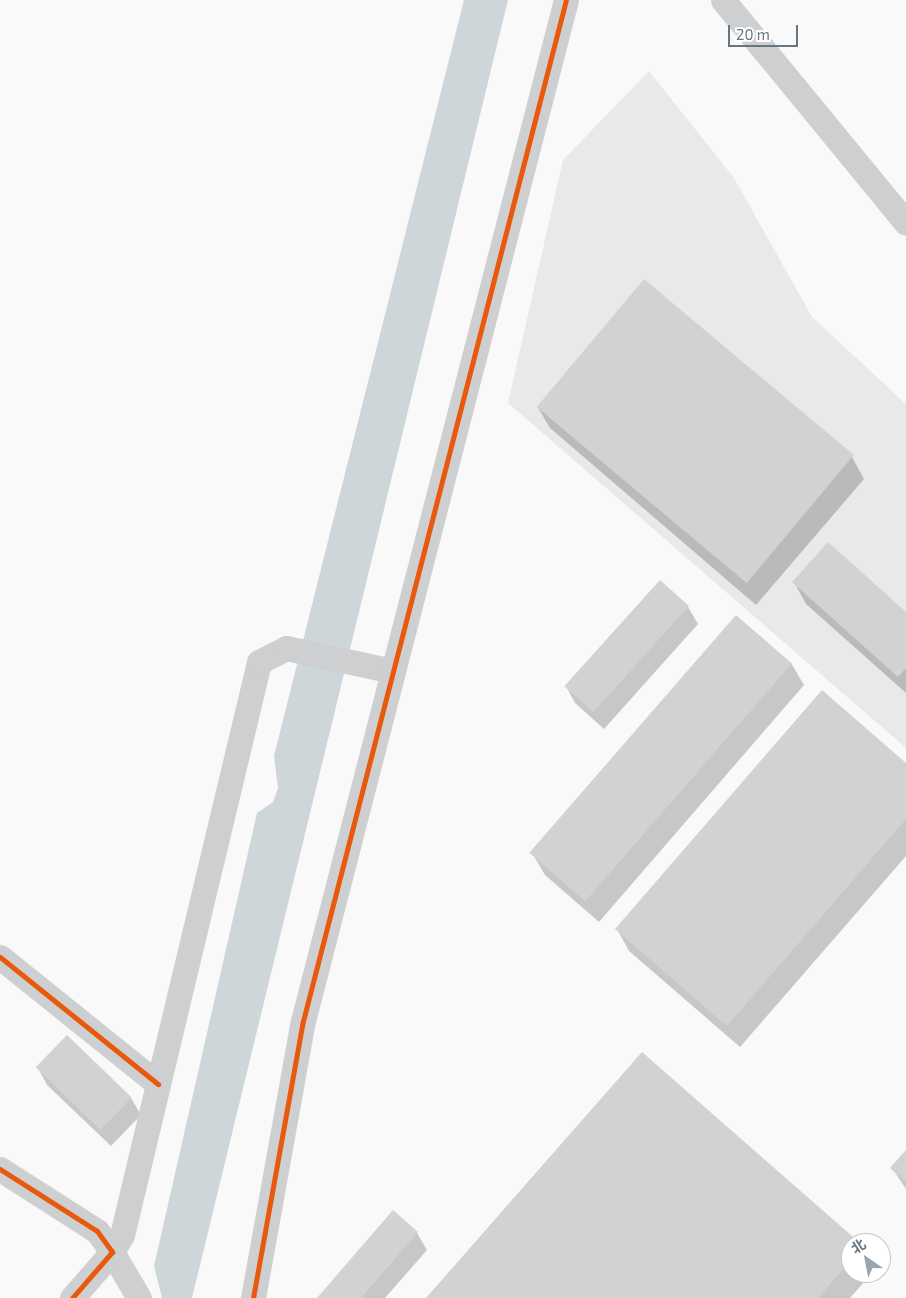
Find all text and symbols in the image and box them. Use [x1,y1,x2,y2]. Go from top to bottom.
scale bar [731,15,801,47]
text: 20 m [736,25,770,43]
north arrow [841,1233,891,1283]
text: 北 [848,1235,869,1257]

